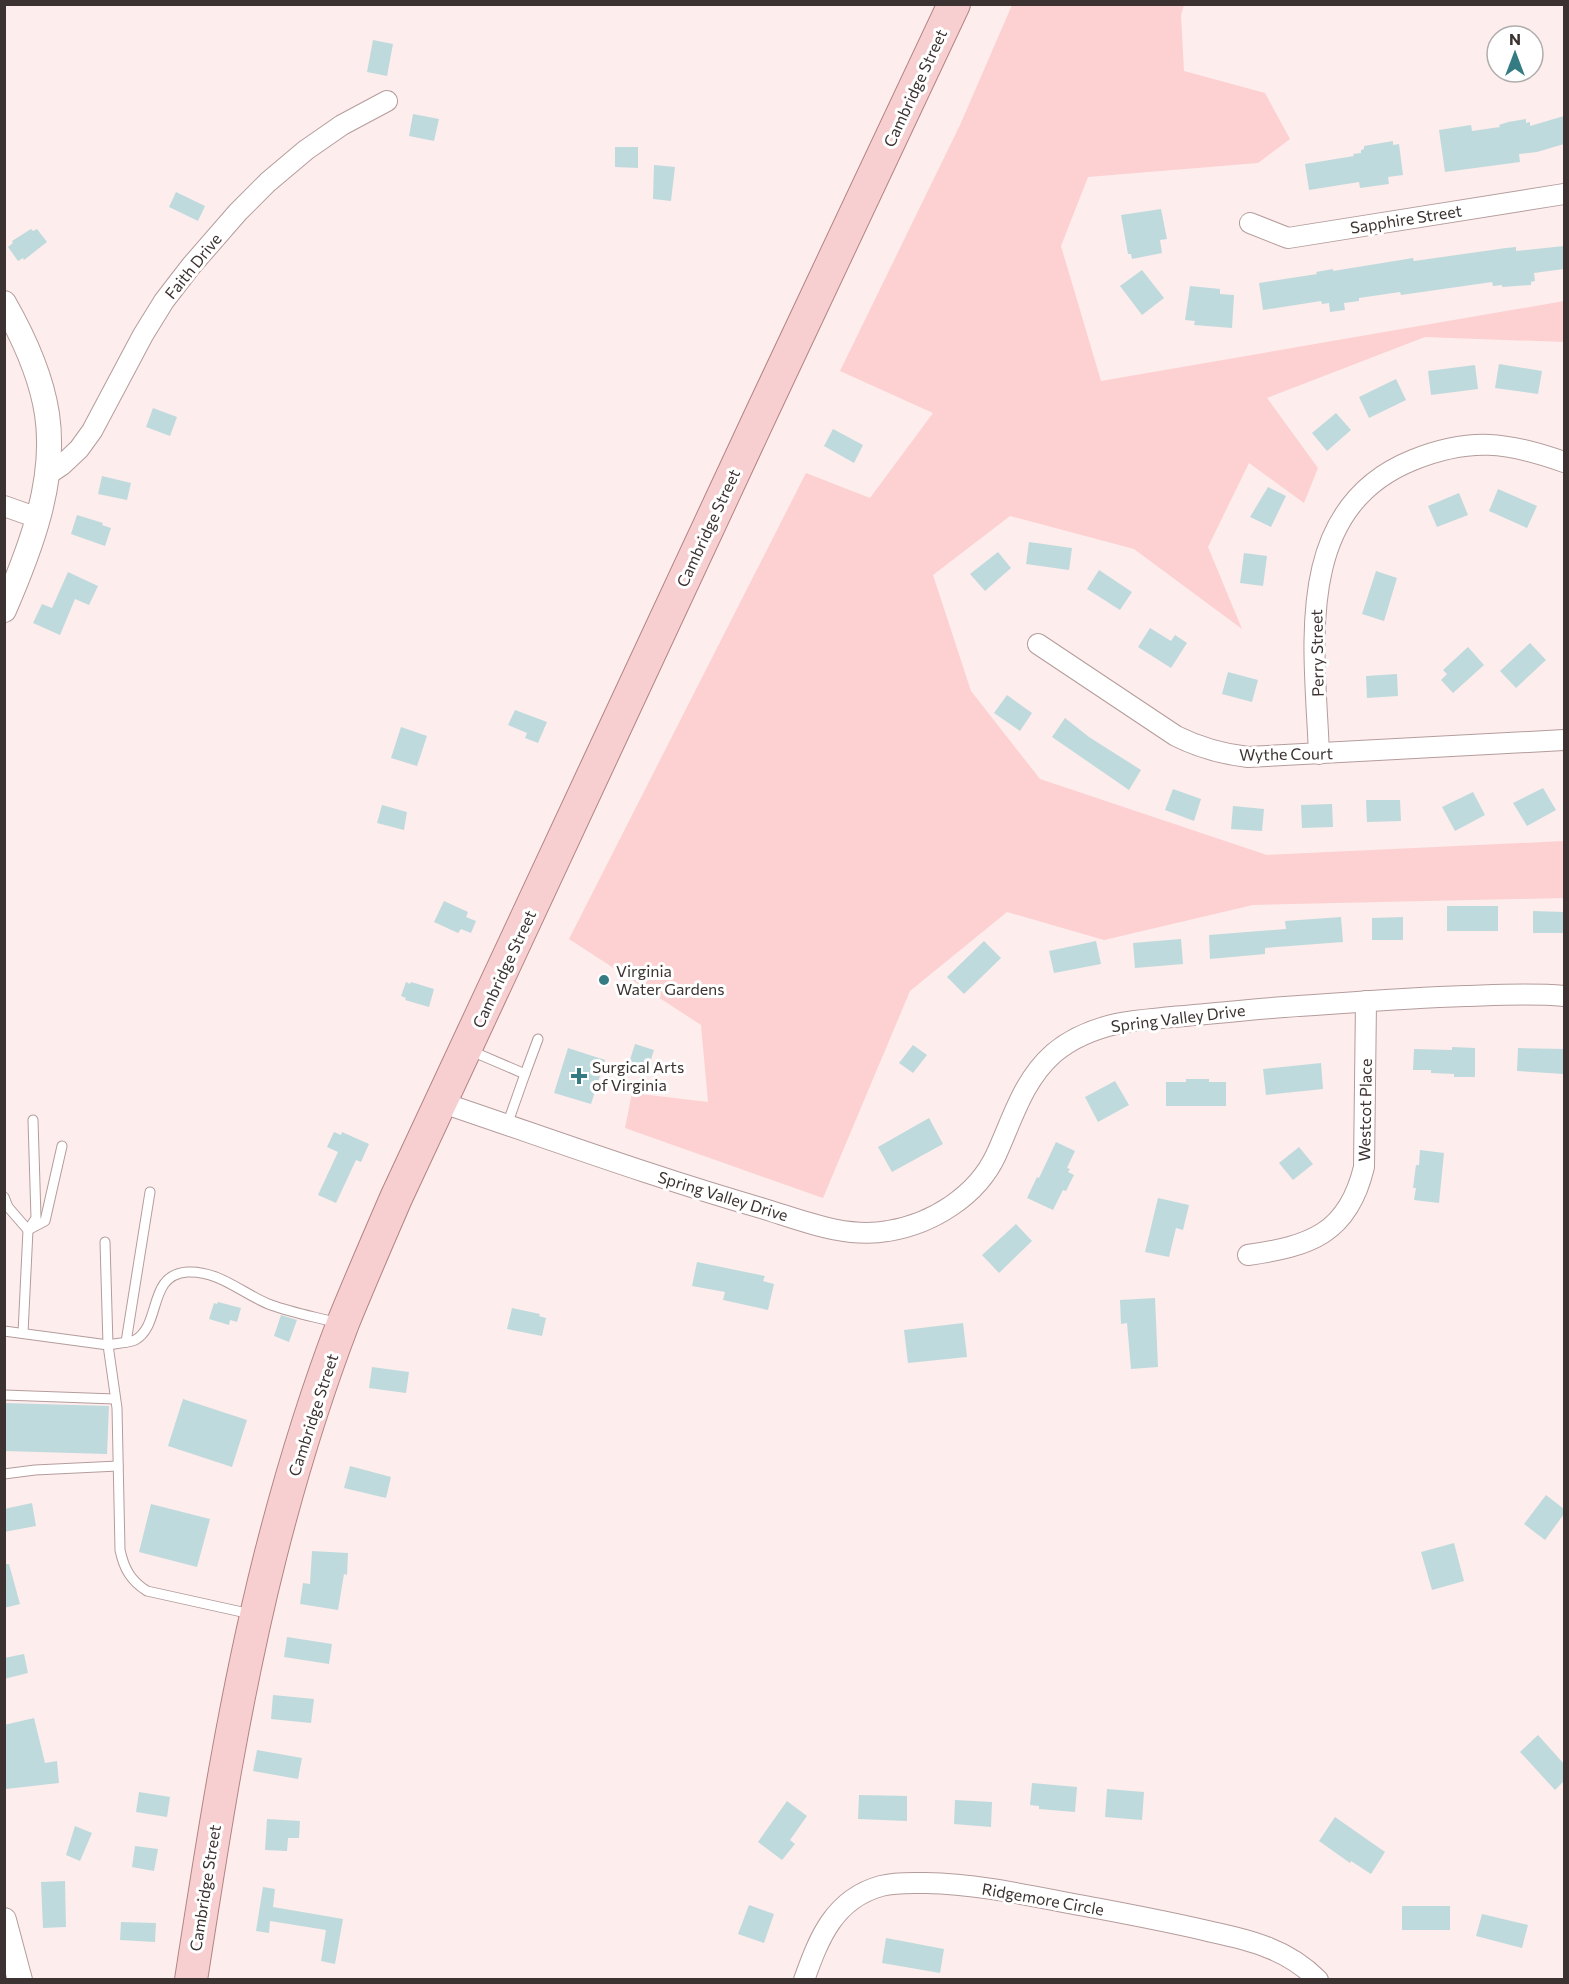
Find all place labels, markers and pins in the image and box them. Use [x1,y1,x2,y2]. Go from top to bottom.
place label: Virginia Water Gardens [616,961,725,998]
marker: Virginia Water Gardens [597,973,611,987]
place label: Surgical Arts of Virginia [592,1057,684,1094]
marker: Surgical Arts of Virginia [570,1067,588,1085]

